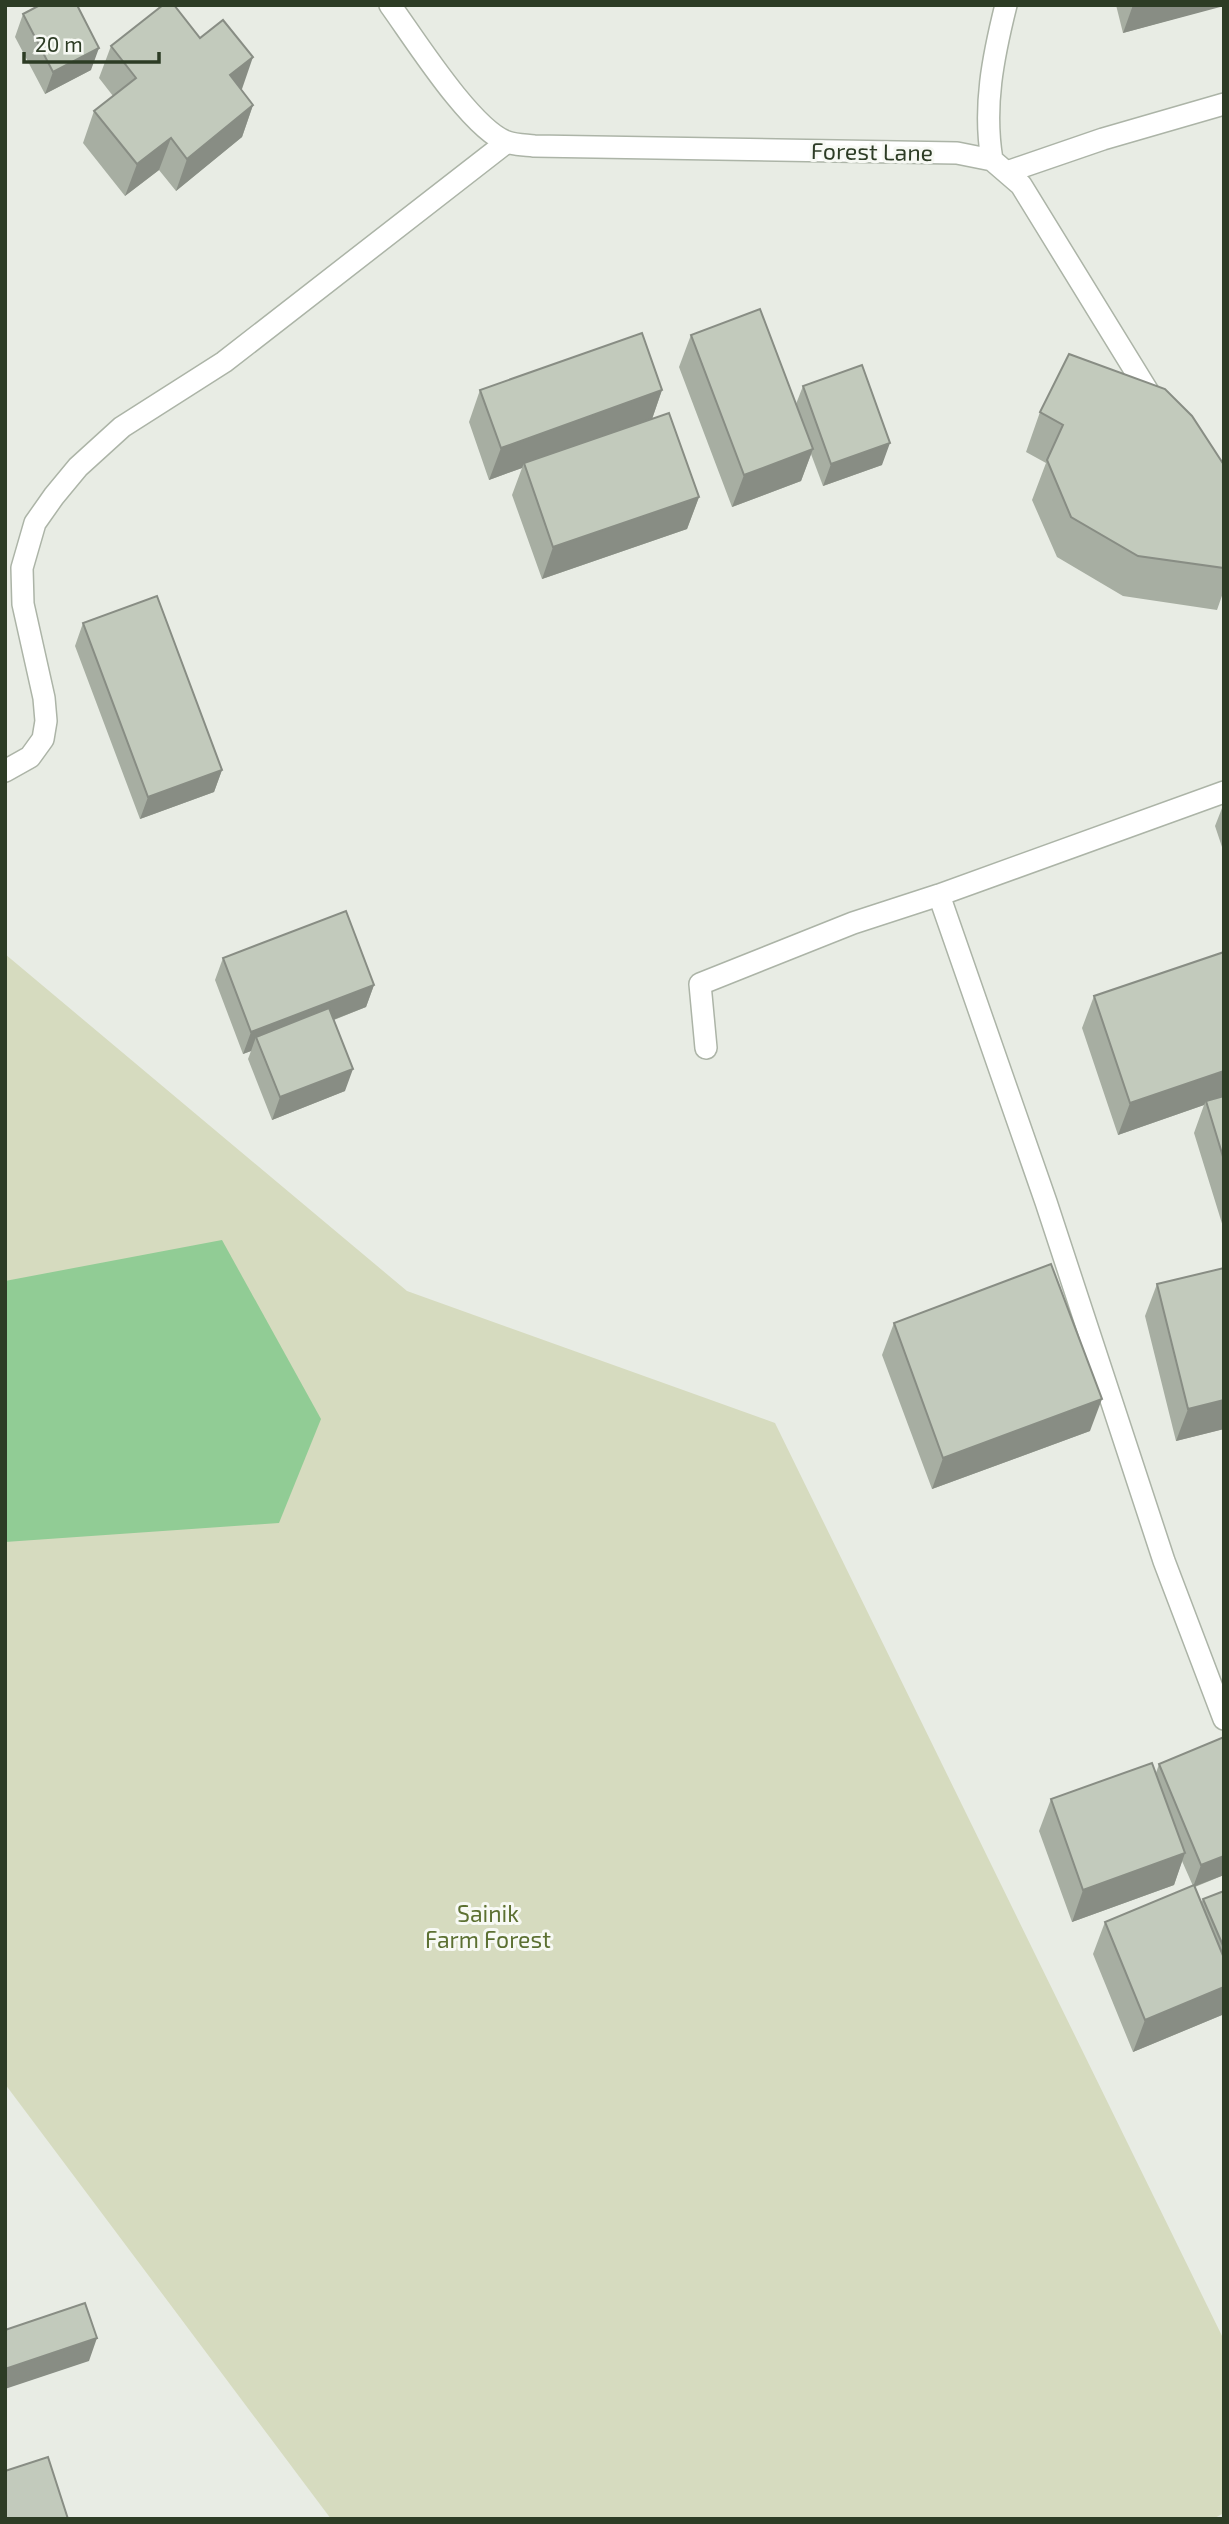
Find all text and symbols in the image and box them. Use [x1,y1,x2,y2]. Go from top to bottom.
scale bar [24,21,159,65]
text: 20 m [35,31,83,56]
street label: Forest Lane [811,136,933,166]
park label: Sainik Farm Forest [425,1899,551,1953]

